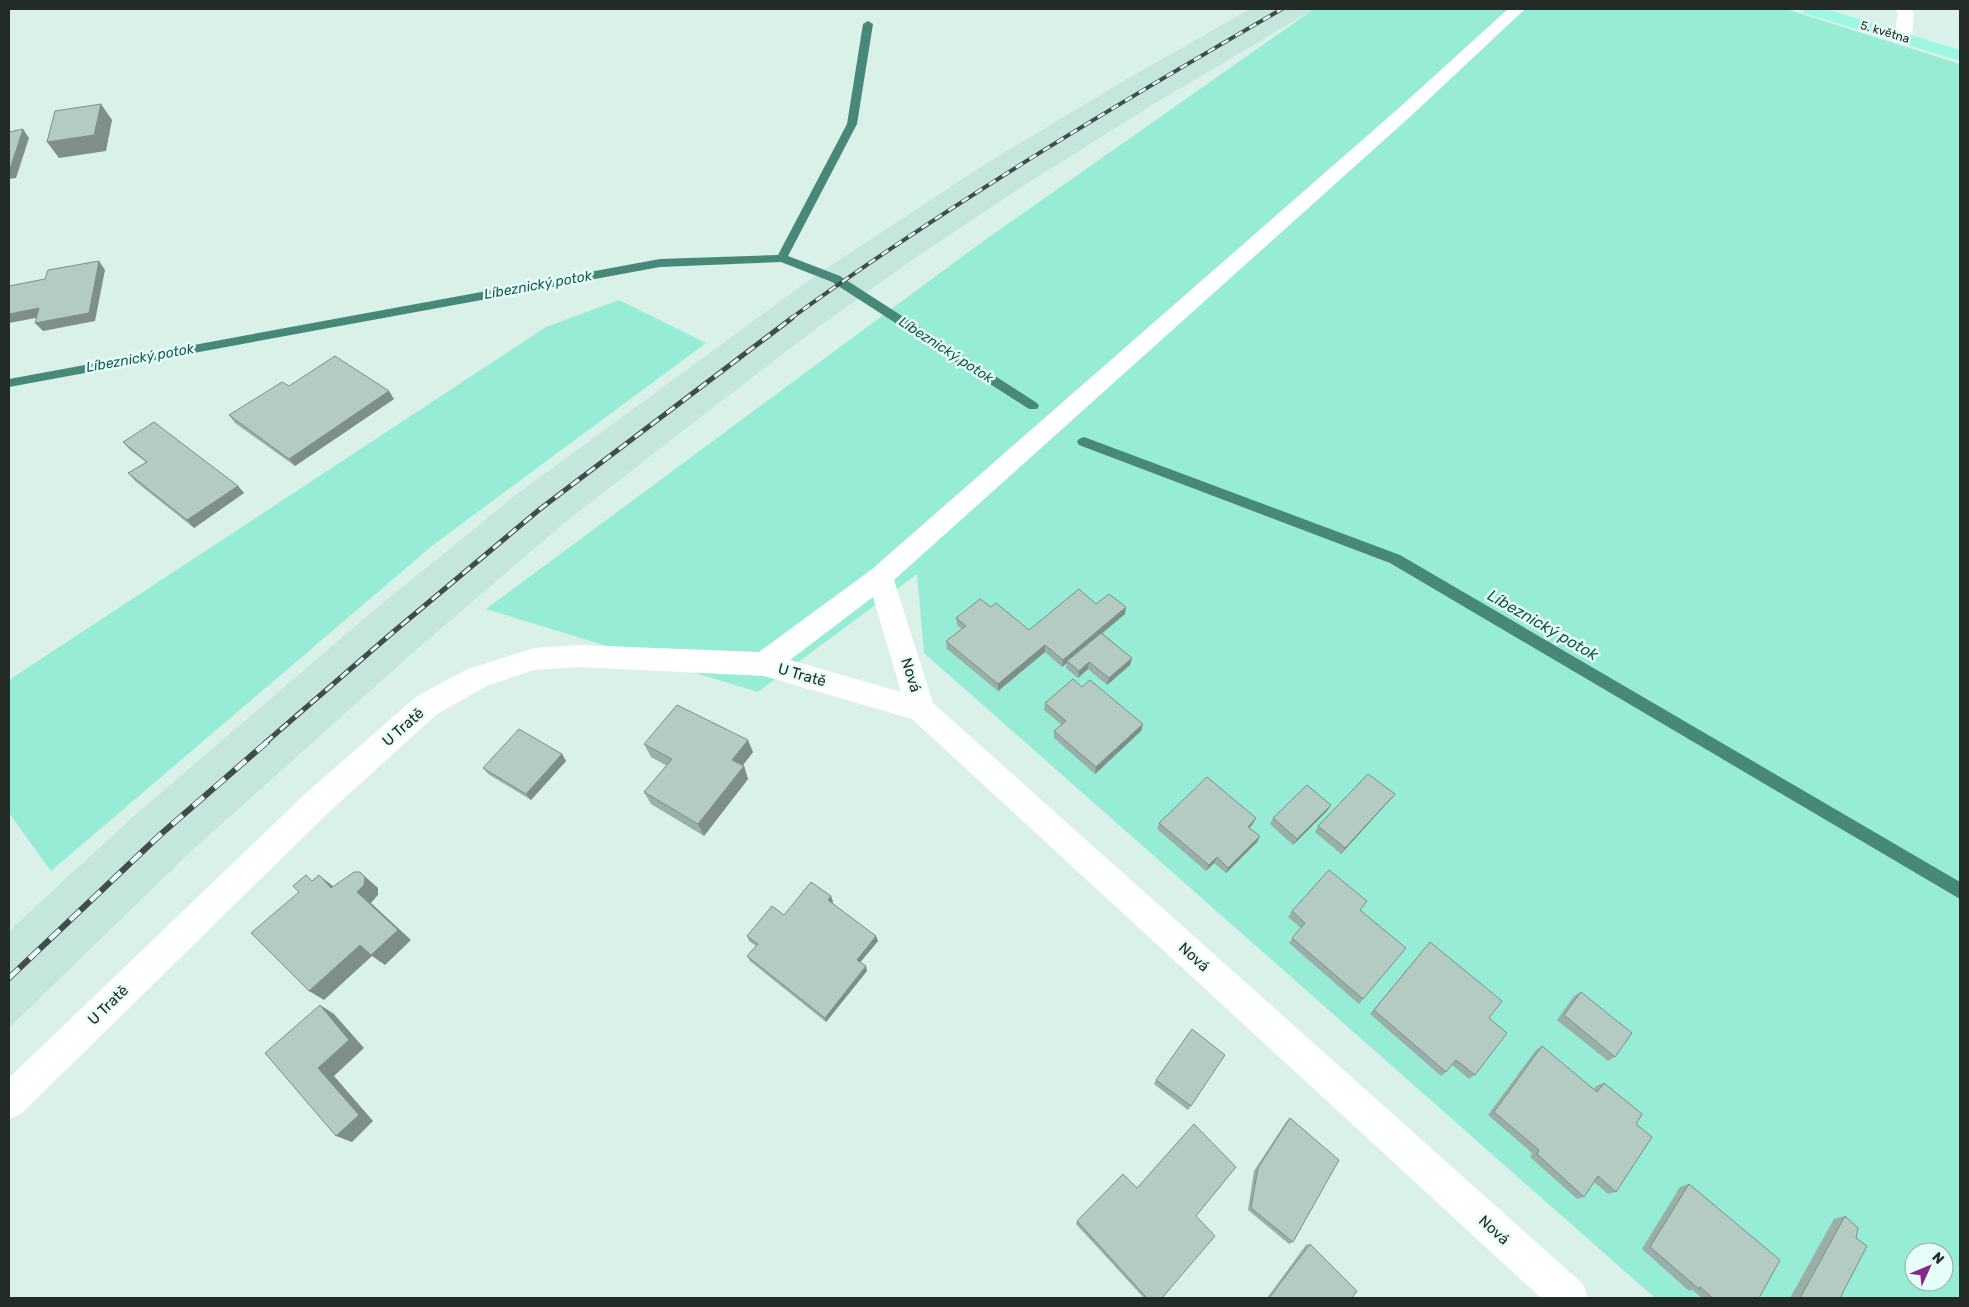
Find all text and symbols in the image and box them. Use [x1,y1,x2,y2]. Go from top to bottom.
street label: 5. května [1859,18,1911,46]
water label: Líbeznický potok [483,267,594,303]
water label: Líbeznický potok [896,313,997,387]
water label: Líbeznický potok [85,340,196,376]
water label: Líbeznický potok [1484,586,1602,665]
street label: Nová [897,656,925,694]
street label: U Tratě [776,660,828,690]
street label: U Tratě [378,704,428,750]
street label: Nová [1175,939,1213,975]
street label: U Tratě [84,981,132,1029]
street label: Nová [1475,1212,1513,1248]
north arrow [1904,1242,1954,1292]
text: N [1928,1249,1948,1268]

